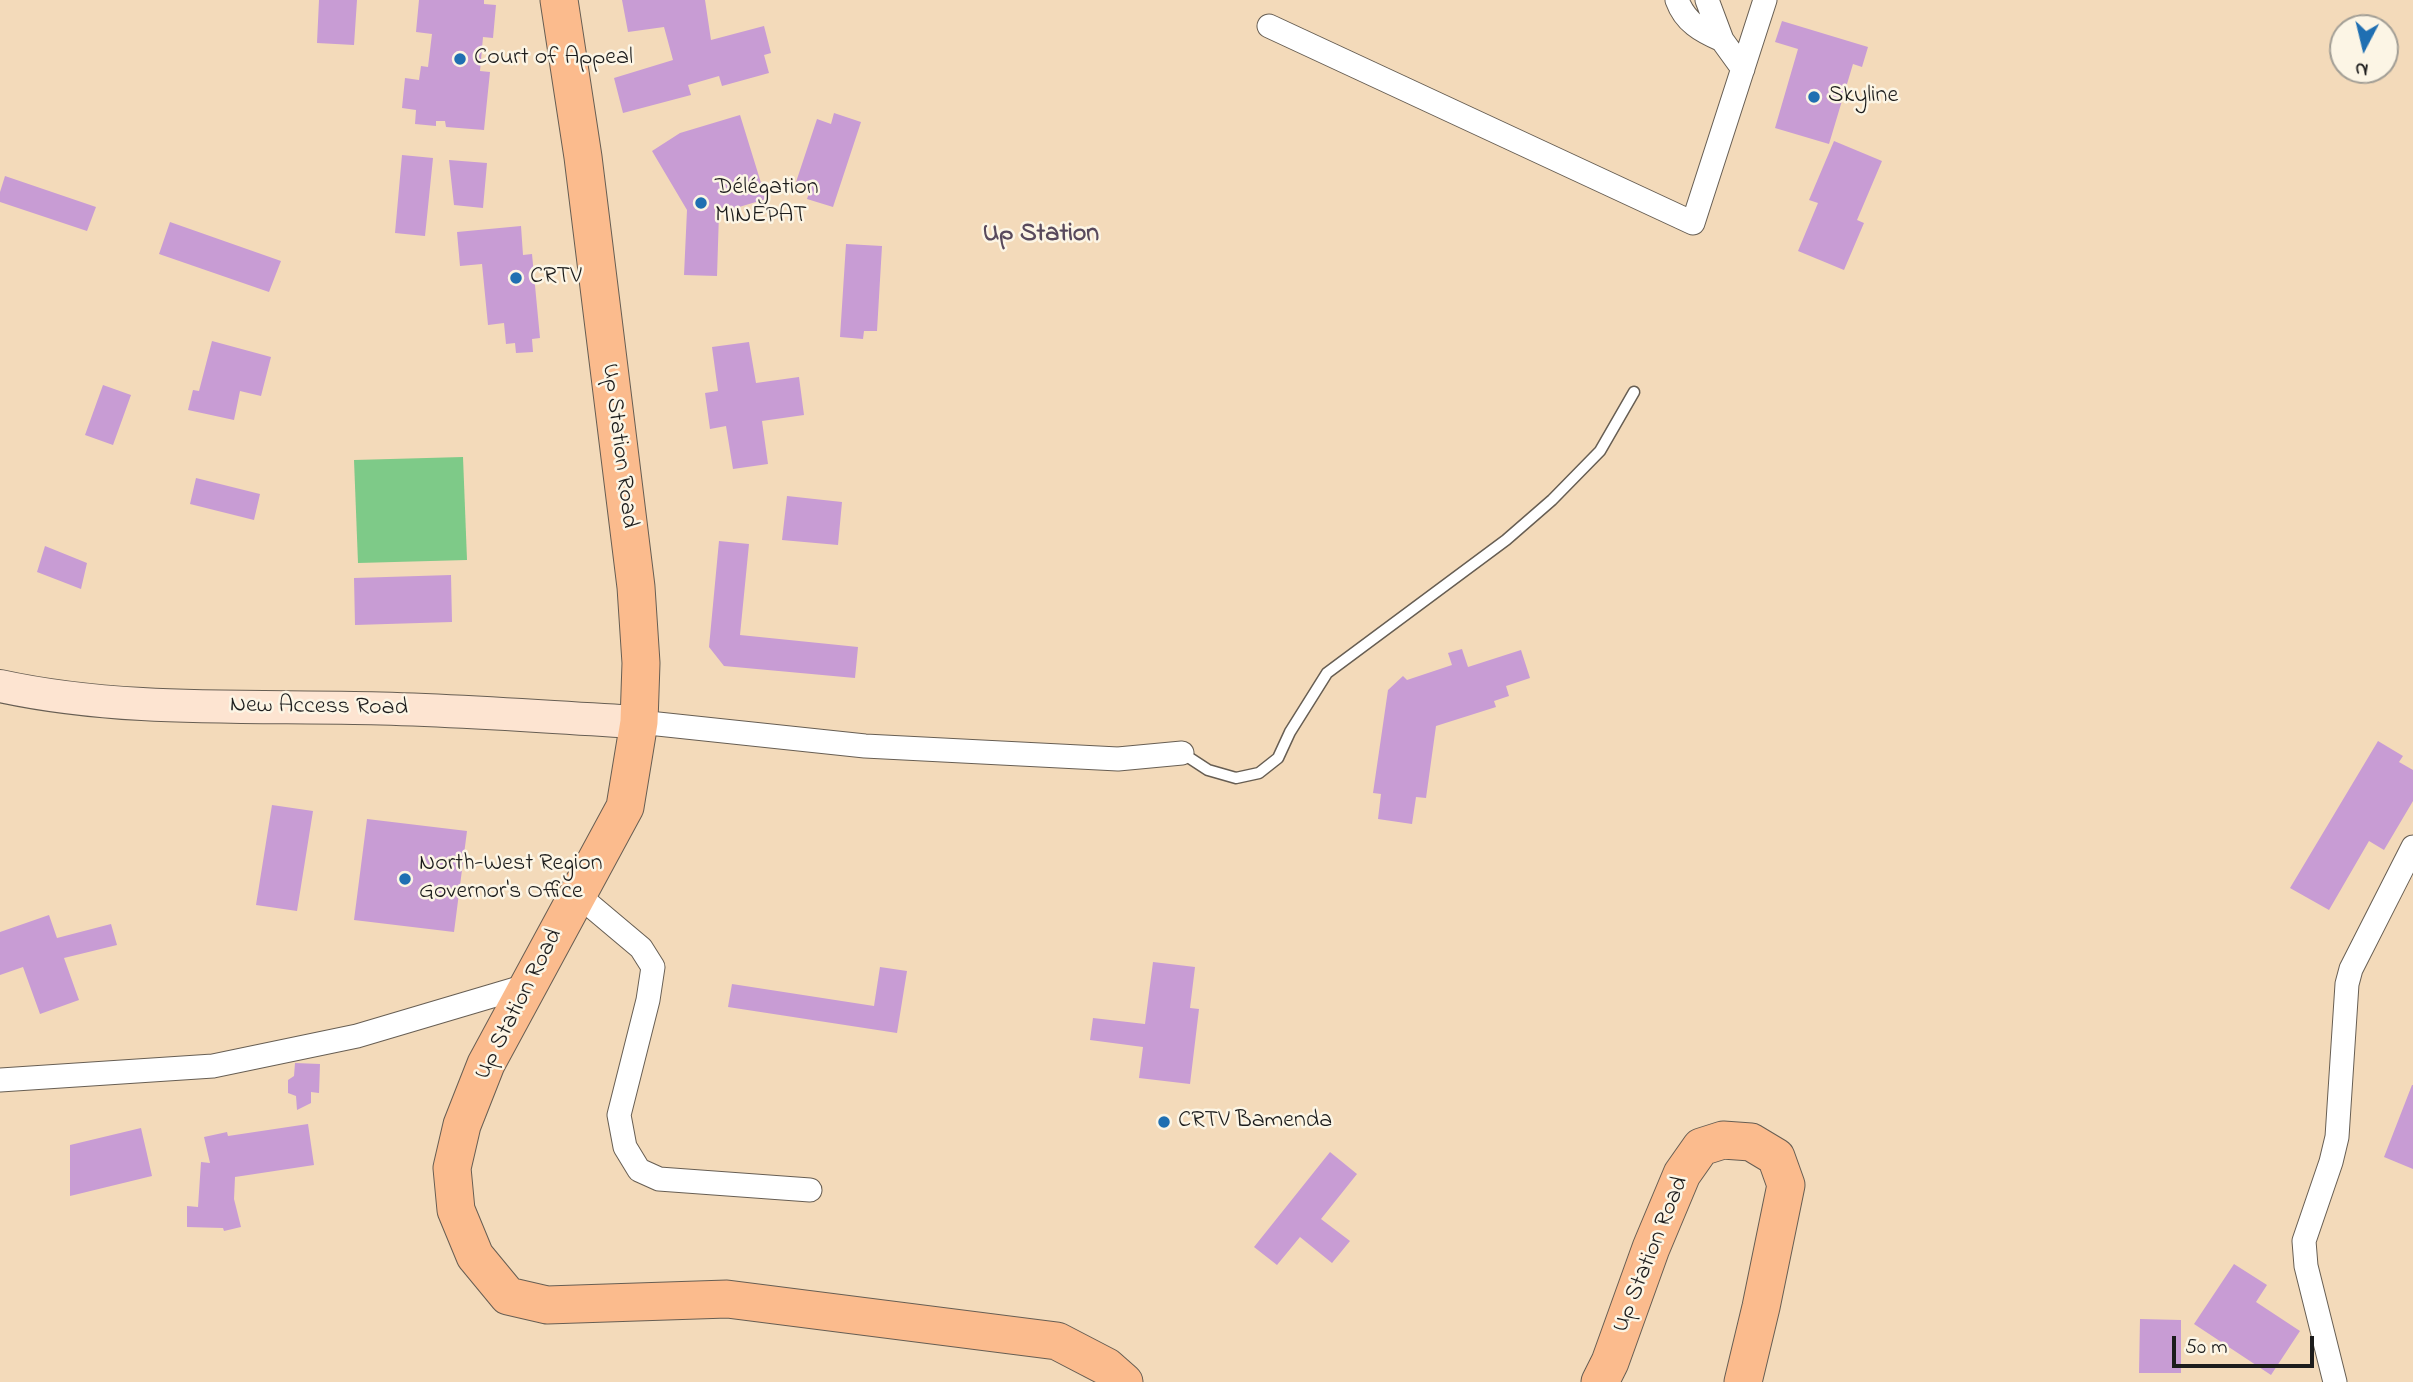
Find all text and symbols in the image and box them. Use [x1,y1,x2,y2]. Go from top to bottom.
north arrow [2329,14,2399,84]
place label: Court of Appeal [474,45,633,73]
marker: Court of Appeal [452,51,468,67]
text: N [2354,54,2370,83]
place label: Skyline [1828,83,1898,111]
marker: Skyline [1806,89,1822,105]
place label: Délégation MINEPAT [715,175,819,231]
marker: Délégation MINEPAT [693,195,709,211]
district label: Up Station [983,220,1099,252]
place label: CRTV [530,264,581,292]
marker: CRTV [508,270,524,286]
street label: Up Station Road [594,362,642,530]
street label: New Access Road [230,692,408,724]
place label: North-West Region Governor's Office [419,851,603,907]
marker: North-West Region Governor's Office [397,871,413,887]
street label: Up Station Road [470,925,570,1085]
place label: CRTV Bamenda [1178,1108,1332,1136]
marker: CRTV Bamenda [1156,1114,1172,1130]
street label: Up Station Road [1608,1173,1696,1337]
scale bar [2175,1322,2317,1366]
text: 50 m [2185,1333,2228,1363]

